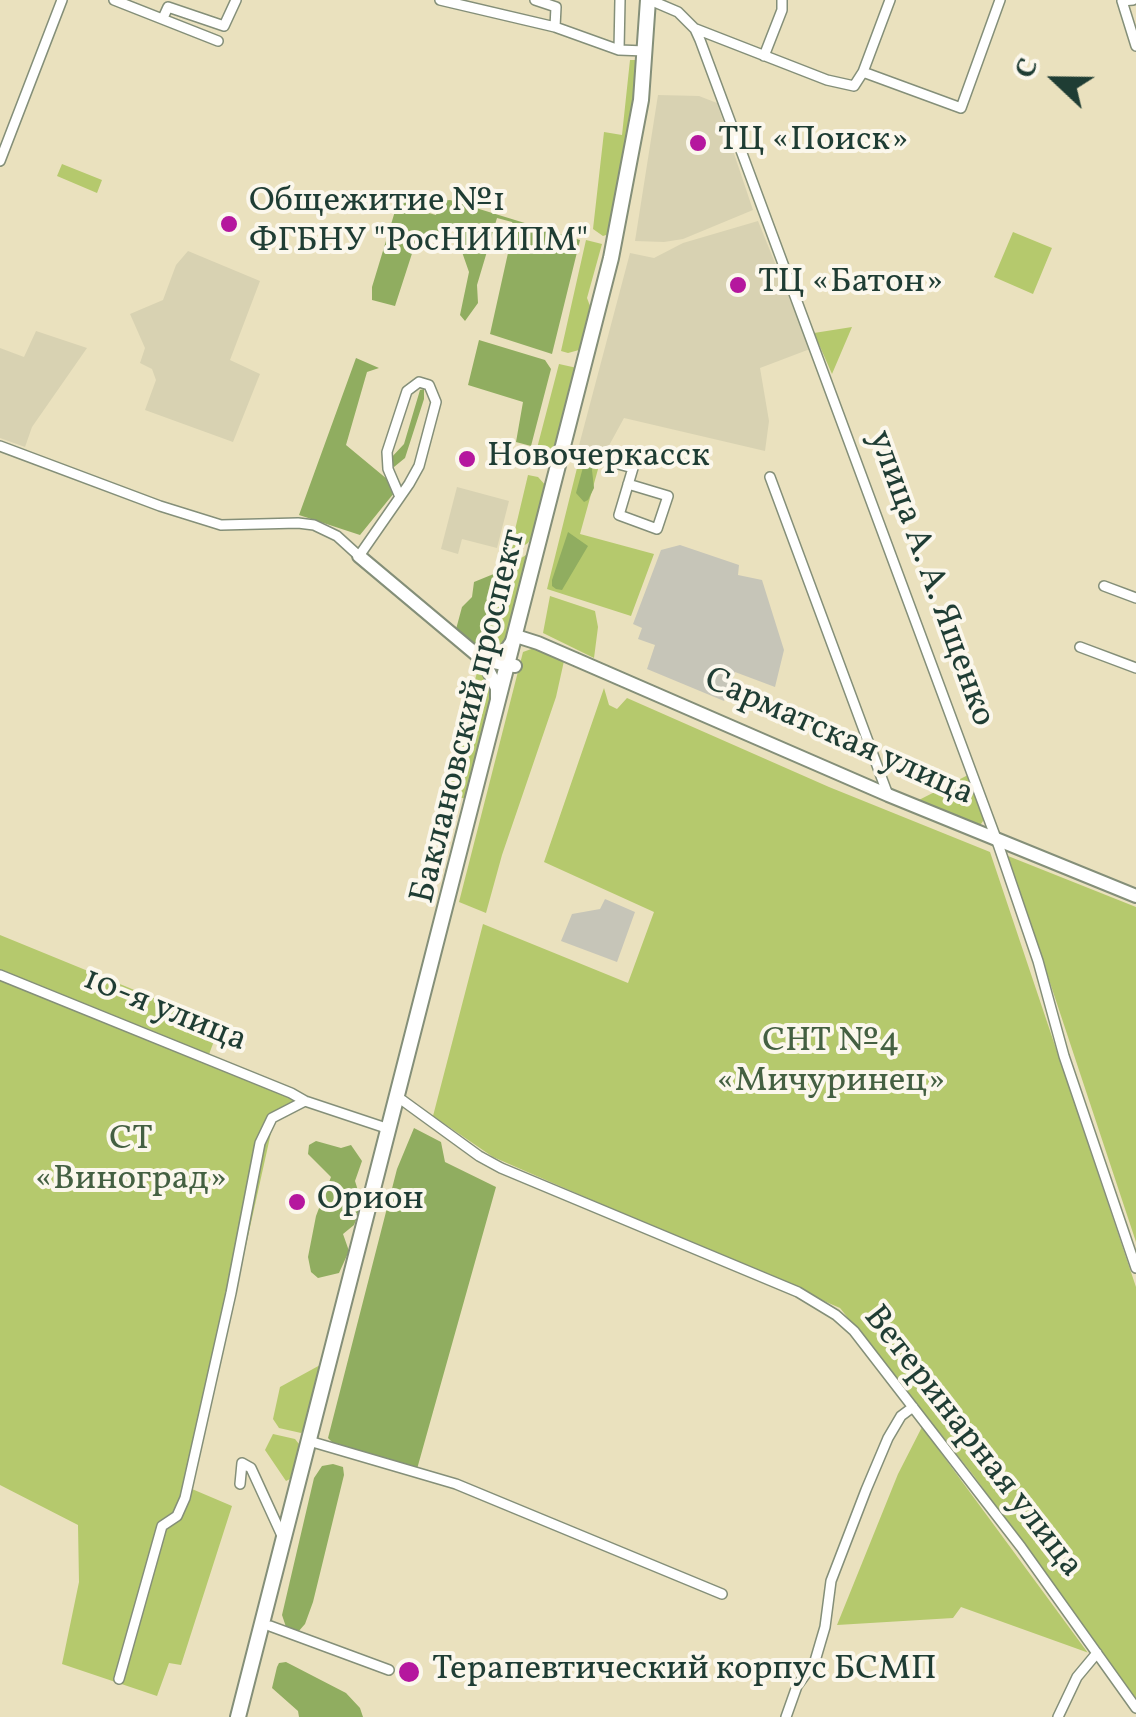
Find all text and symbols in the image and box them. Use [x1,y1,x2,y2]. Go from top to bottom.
north arrow [1006,30,1106,130]
text: С [1006,53,1049,84]
place label: ТЦ «Поиск» [718,122,908,164]
marker: ТЦ «Поиск» [687,132,709,154]
place label: Общежитие №1 ФГБНУ "РосНИИПМ" [249,183,588,265]
marker: Общежитие №1 ФГБНУ "РосНИИПМ" [218,213,240,235]
place label: ТЦ «Батон» [758,264,943,306]
marker: ТЦ «Батон» [727,274,749,296]
street label: улица А. А. Ященко [856,425,1002,733]
place label: Новочеркасск [487,438,710,480]
marker: Новочеркасск [456,448,478,470]
street label: Баклановский проспект [404,526,538,908]
street label: Сарматская улица [697,661,979,817]
street label: 10-я улица [76,960,252,1064]
park label: СНТ №4 «Мичуринец» [717,1023,945,1105]
park label: СТ «Виноград» [35,1121,227,1203]
place label: Орион [317,1181,424,1223]
marker: Орион [286,1191,308,1213]
street label: Ветеринарная улица [852,1299,1090,1587]
place label: Терапевтический корпус БСМП [432,1651,937,1693]
marker: Терапевтический корпус БСМП [396,1659,422,1685]

